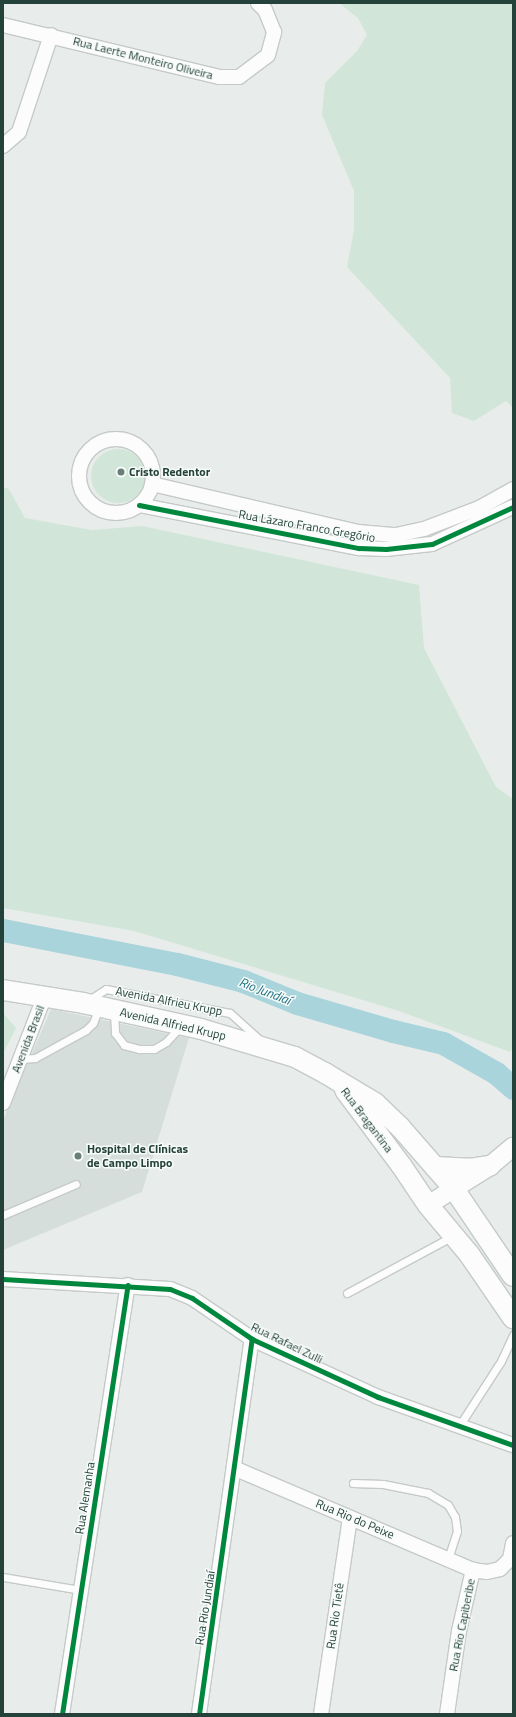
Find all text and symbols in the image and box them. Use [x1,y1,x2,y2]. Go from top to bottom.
street label: Rua Laerte Monteiro Oliveira [72,34,214,82]
place label: Cristo Redentor [129,465,210,479]
marker: Cristo Redentor [116,467,126,477]
street label: Rua Lázaro Franco Gregório [238,507,376,545]
water label: Rio Jundiaí [237,974,293,1008]
street label: Avenida Alfrieu Krupp [114,984,224,1018]
street label: Avenida Brasil [9,1003,47,1075]
street label: Avenida Alfried Krupp [119,1005,227,1043]
street label: Rua Bragantina [338,1085,396,1155]
place label: Hospital de Clínicas de Campo Limpo [87,1142,188,1170]
marker: Hospital de Clínicas de Campo Limpo [72,1150,84,1162]
street label: Rua Rafael Zulli [249,1319,325,1367]
street label: Rua Alemanha [72,1461,98,1535]
street label: Rua Rio do Peixe [314,1496,396,1542]
street label: Rua Rio Jundiaí [192,1570,218,1646]
street label: Rua Rio Capiberibe [446,1577,478,1673]
street label: Rua Rio Tietê [323,1582,347,1650]

